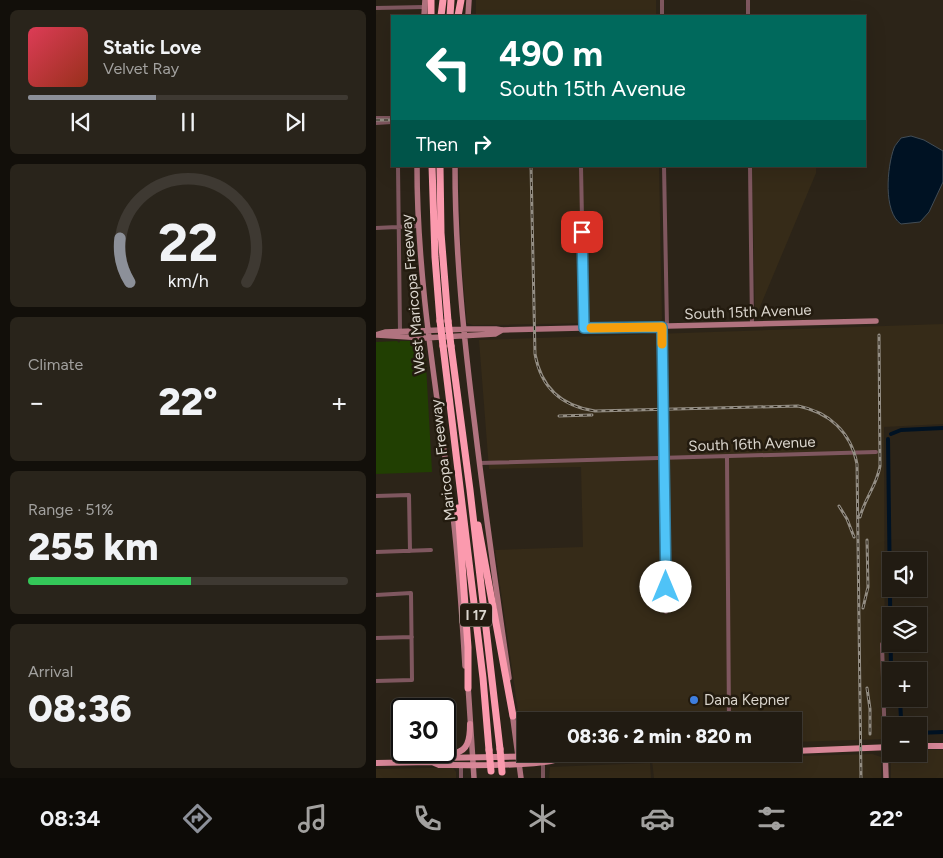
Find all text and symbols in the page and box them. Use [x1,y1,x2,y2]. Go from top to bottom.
text: 490 m [499,33,603,75]
icon: left [416,35,481,100]
text: Static Love [103,36,201,59]
text: Velvet Ray [103,59,179,78]
text: South 15th Avenue [499,75,686,102]
icon: previous [67,108,95,136]
icon: pause [174,108,202,136]
icon: next [281,108,309,136]
icon: right [468,130,496,158]
text: Then [416,133,458,156]
pin [561,211,603,253]
text: 22 [158,212,218,274]
street label: West Maricopa Freeway [397,213,429,375]
icon: arrive [568,218,596,246]
text: km/h [168,270,208,291]
street label: South 15th Avenue [684,301,812,323]
text: Climate [28,355,83,374]
text: 22° [158,379,218,425]
text: − [28,385,45,419]
text: + [331,385,348,419]
street label: Maricopa Freeway [427,398,459,522]
street label: South 16th Avenue [688,433,816,455]
text: Range · 51% [28,500,114,519]
text: 255 km [28,524,158,570]
map controls [882,552,927,762]
button: sound [882,552,927,597]
position arrow [639,560,691,612]
road number: I 17 [460,604,492,626]
button: layers [882,607,927,652]
text: Arrival [28,662,73,681]
button: + [882,662,927,707]
text: 08:36 [28,686,132,732]
place label: Dana Kepner [704,691,789,709]
marker: Dana Kepner [688,694,700,706]
speed limit sign: 30 [391,698,456,763]
button: − [882,717,927,762]
text: 08:36 · 2 min · 820 m [567,725,752,748]
icon: directions [180,801,215,836]
icon: music [295,801,330,836]
icon: phone [410,801,445,836]
icon: climate [525,801,560,836]
icon: car [640,801,675,836]
icon: filters [754,801,789,836]
text: 08:34 [40,805,100,832]
text: 22° [869,805,903,832]

